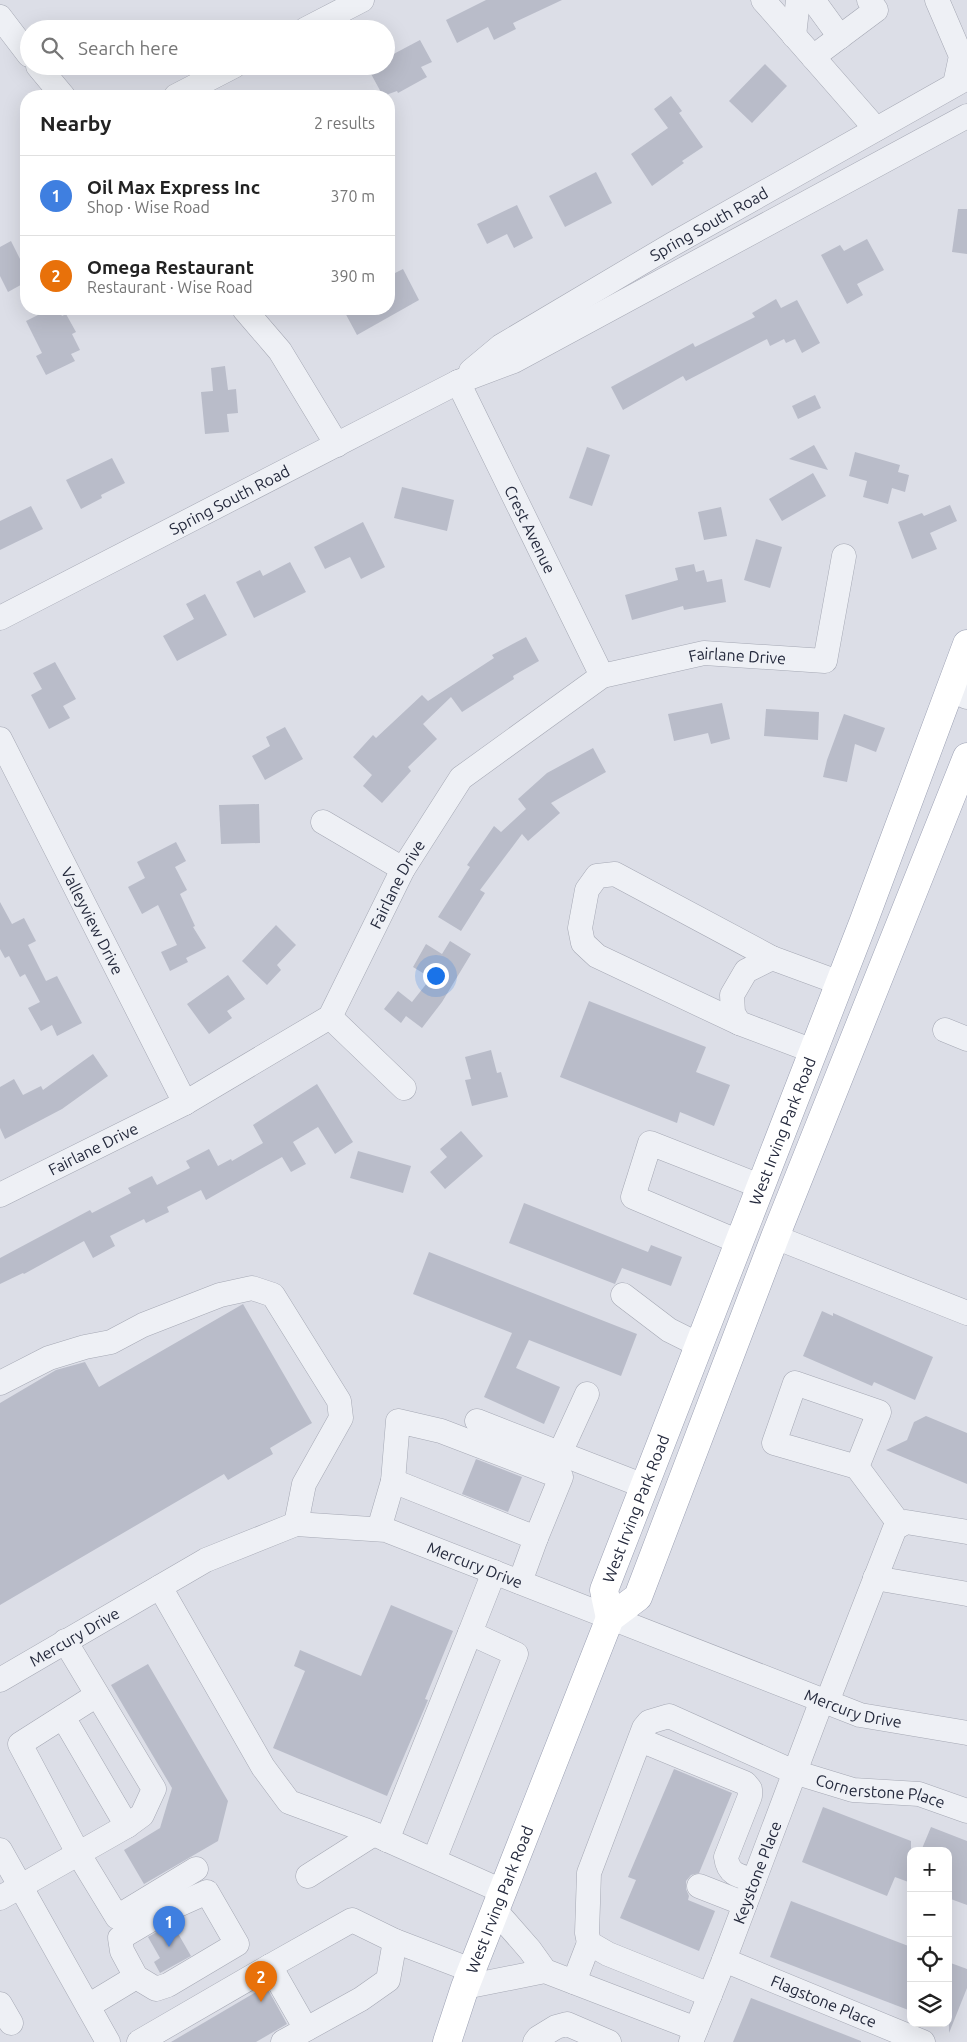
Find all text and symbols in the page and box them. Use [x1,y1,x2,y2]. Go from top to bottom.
search box [20,20,395,75]
icon: search [38,34,66,62]
text: Search here [78,37,178,59]
text: Nearby [40,111,111,135]
text: 2 results [314,114,375,132]
text: Oil Max Express Inc [87,176,260,198]
street label: Spring South Road [647,183,771,265]
text: 1 [51,187,61,205]
text: 370 m [330,187,375,205]
text: Shop · Wise Road [87,198,210,216]
text: Omega Restaurant [87,256,254,278]
text: 2 [51,267,61,285]
text: 390 m [330,267,375,285]
text: Restaurant · Wise Road [87,278,253,296]
street label: Spring South Road [166,461,292,538]
street label: Crest Avenue [501,482,559,576]
street label: Fairlane Drive [687,644,787,667]
street label: Fairlane Drive [366,837,428,931]
street label: Valleyview Drive [58,864,127,977]
your location [423,963,449,989]
street label: West Irving Park Road [745,1055,819,1207]
street label: Fairlane Drive [45,1119,141,1179]
street label: West Irving Park Road [599,1432,672,1585]
street label: Mercury Drive [425,1538,525,1591]
street label: Mercury Drive [26,1603,123,1670]
street label: Mercury Drive [802,1685,903,1731]
street label: Cornerstone Place [814,1770,948,1812]
street label: Keystone Place [729,1818,785,1926]
street label: West Irving Park Road [462,1823,537,1976]
map controls [907,1847,952,2027]
button: + [907,1847,952,1892]
button: − [907,1892,952,1937]
pin: 1 [153,1906,185,1947]
button: locate [907,1937,952,1982]
pin: 2 [245,1961,277,2002]
street label: Flagstone Place [768,1971,879,2031]
button: layers [907,1982,952,2027]

